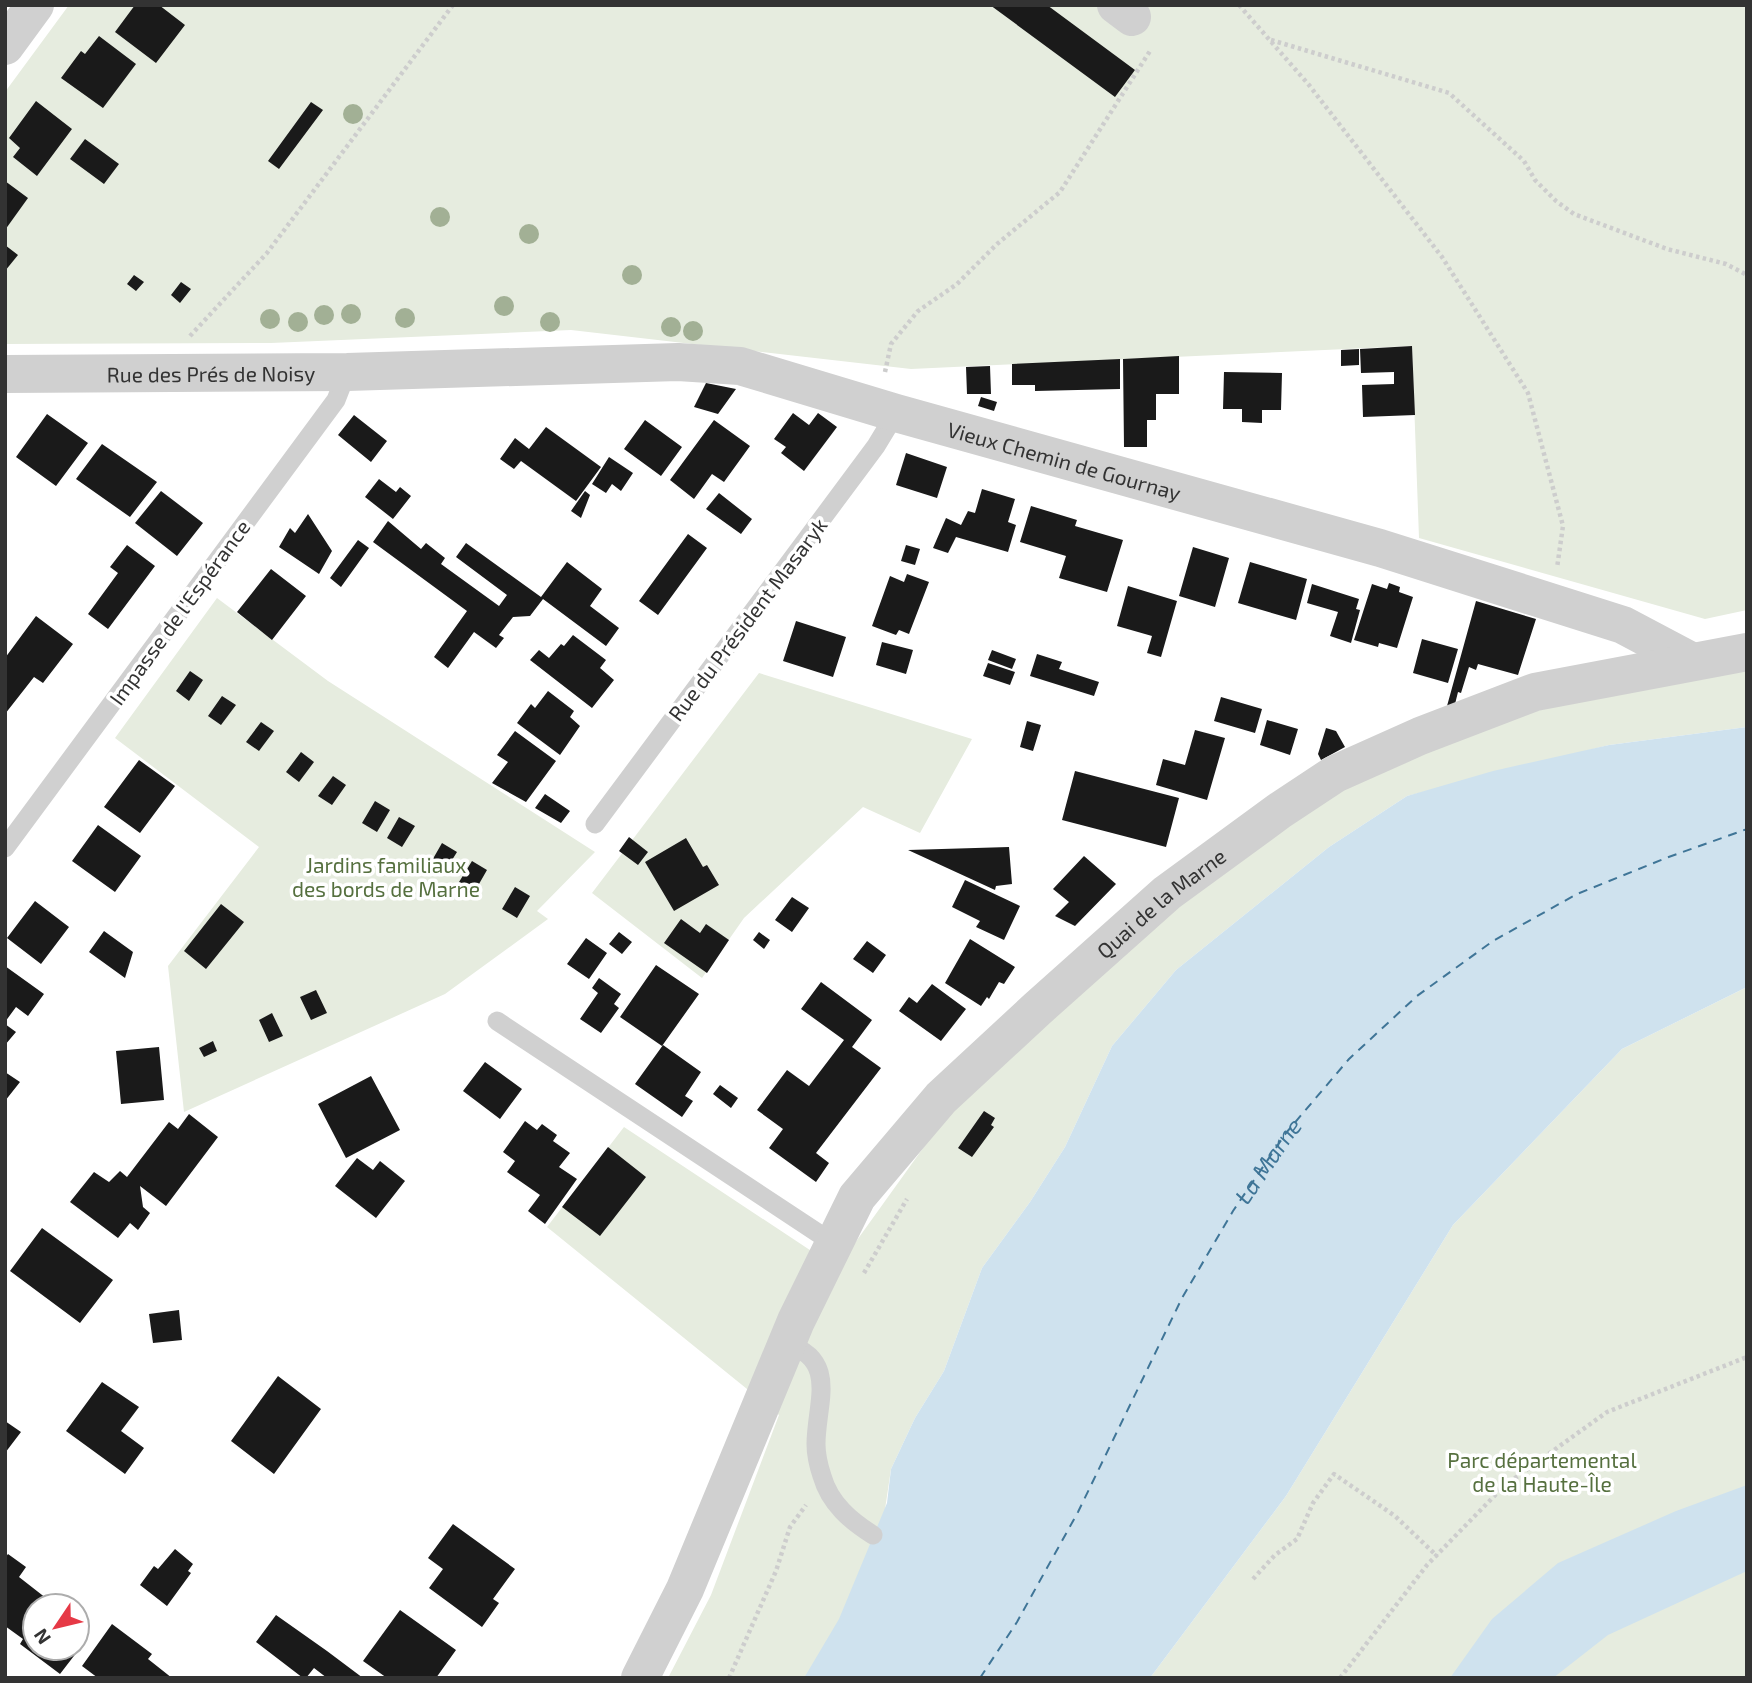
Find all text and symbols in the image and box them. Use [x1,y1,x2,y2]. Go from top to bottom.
street label: Rue des Prés de Noisy [107,360,315,386]
street label: Vieux Chemin de Gournay [945,415,1184,504]
street label: Rue du Président Masaryk [662,512,832,725]
street label: Impasse de l'Espérance [103,515,255,709]
street label: Quai de la Marne [1091,842,1230,964]
park label: Jardins familiaux des bords de Marne [292,852,480,901]
water label: La Marne [1228,1112,1307,1209]
park label: Parc départemental de la Haute-Île [1447,1447,1637,1496]
north arrow [21,1592,91,1662]
text: N [28,1625,55,1649]

